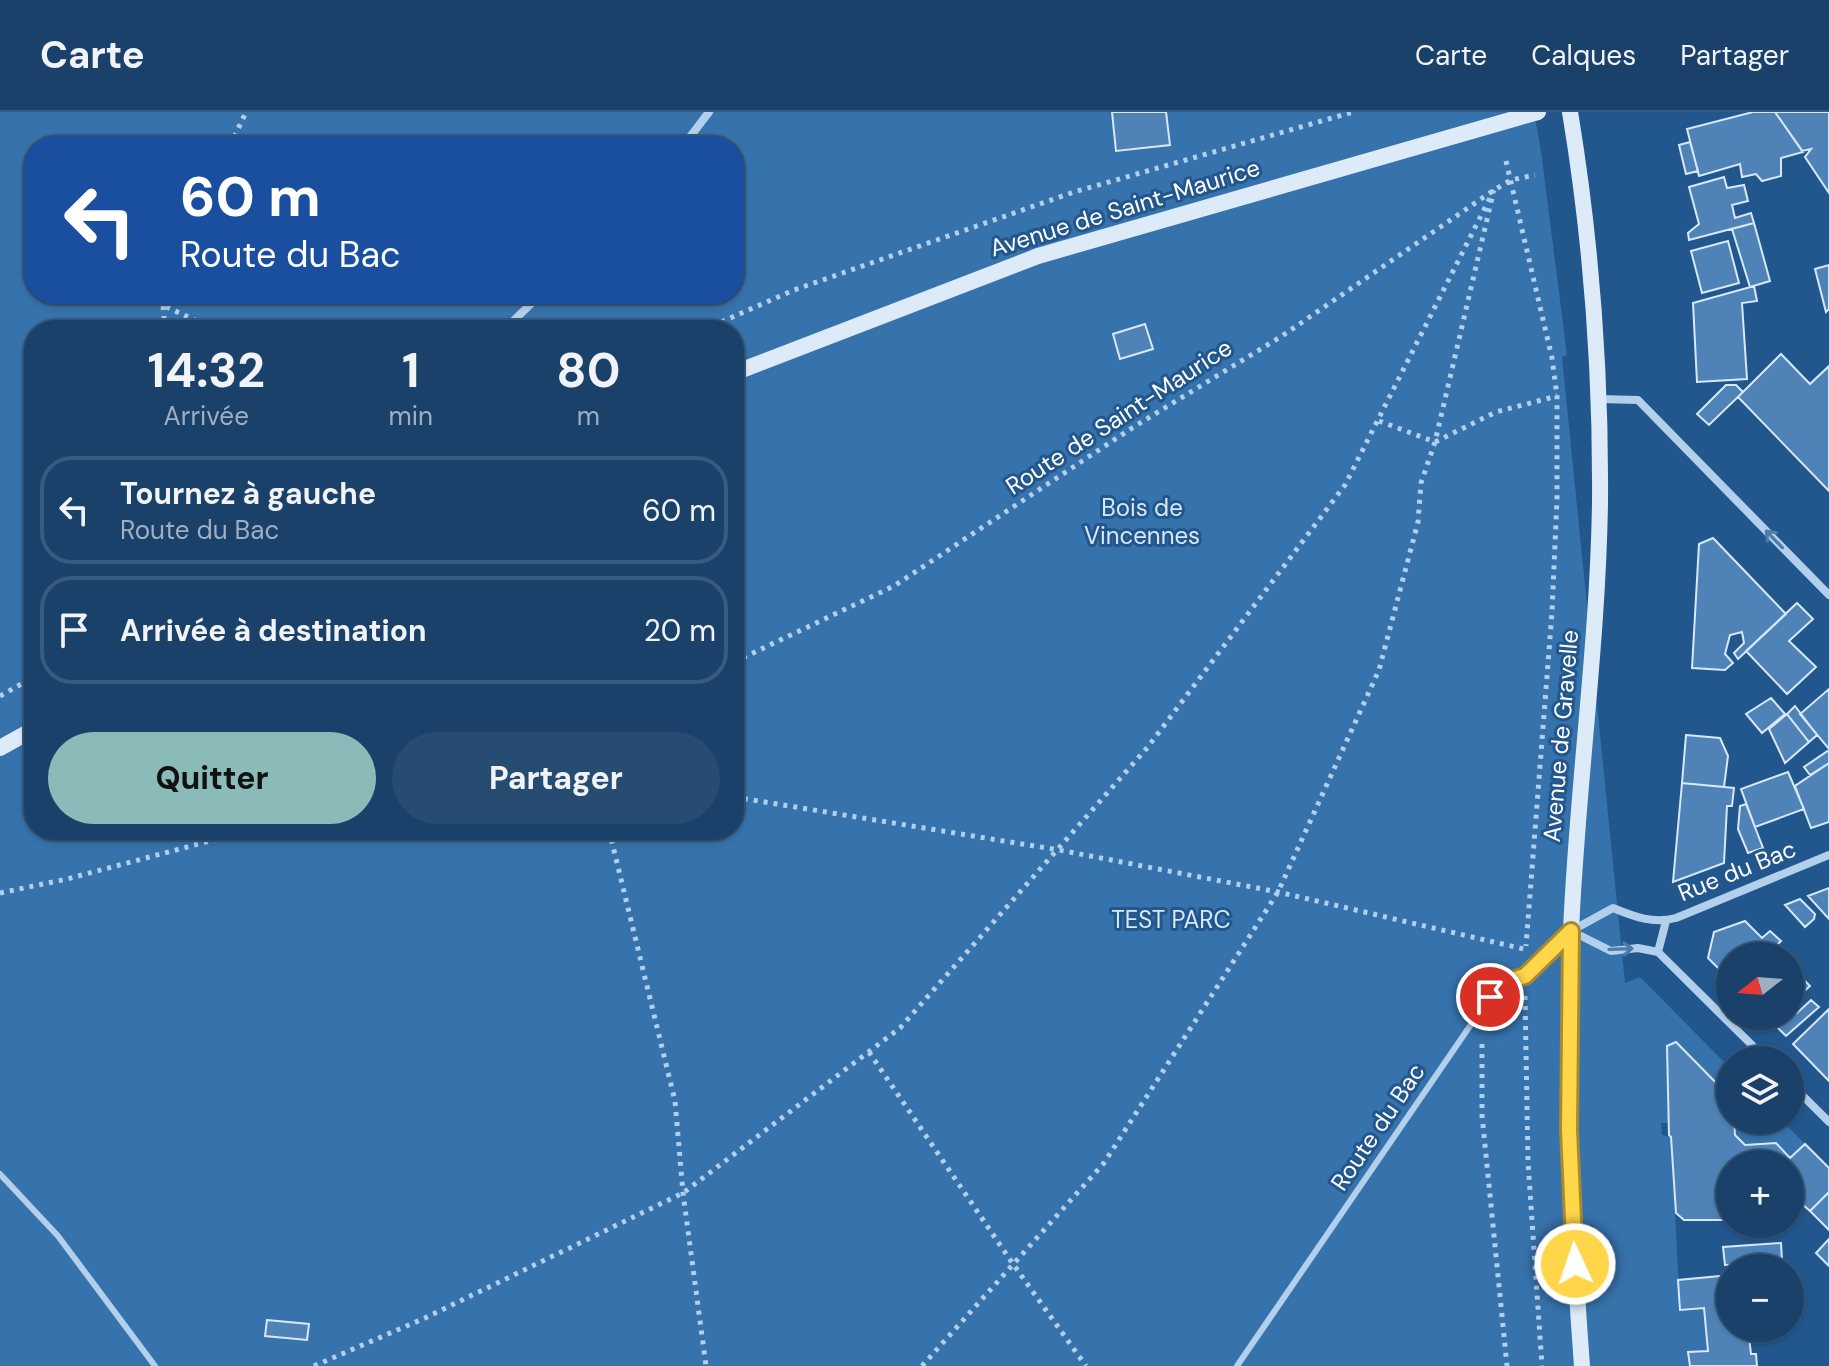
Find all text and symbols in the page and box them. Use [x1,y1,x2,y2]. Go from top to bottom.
text: Carte [40,30,145,80]
text: Carte [1415,37,1487,74]
text: Calques [1531,37,1636,74]
text: Partager [1680,37,1789,74]
street label: Avenue de Saint-Maurice [986,152,1264,263]
text: 60 m [180,160,321,233]
icon: left [48,168,152,272]
text: Route du Bac [180,231,401,278]
street label: Route de Saint-Maurice [1000,332,1238,501]
text: 14:32 [147,339,265,402]
text: 1 [402,339,419,402]
text: 80 [556,339,621,402]
text: Arrivée [164,399,249,433]
text: min [388,399,433,433]
text: m [577,399,600,433]
text: Tournez à gauche [120,474,376,513]
icon: left [52,488,96,532]
text: 60 m [642,491,716,530]
park label: Bois de Vincennes [1084,492,1200,551]
text: Route du Bac [120,513,279,547]
one-way arrow [1765,529,1784,549]
icon: arrive [52,608,96,652]
text: Arrivée à destination [120,611,426,650]
text: 20 m [644,611,716,650]
street label: Avenue de Gravelle [1536,629,1585,843]
button: Quitter [48,732,376,824]
button: Partager [392,732,720,824]
street label: Rue du Bac [1673,833,1800,908]
park label: TEST PARC [1111,904,1231,935]
one-way arrow [1607,941,1634,956]
north arrow [1716,942,1804,1030]
map controls [1716,942,1804,1342]
pin [1456,963,1524,1031]
icon: arrive [1468,975,1512,1019]
button: layers [1716,1046,1804,1134]
street label: Route du Bac [1324,1057,1432,1196]
button: + [1716,1150,1804,1238]
position arrow [1533,1222,1617,1306]
button: − [1716,1254,1804,1342]

